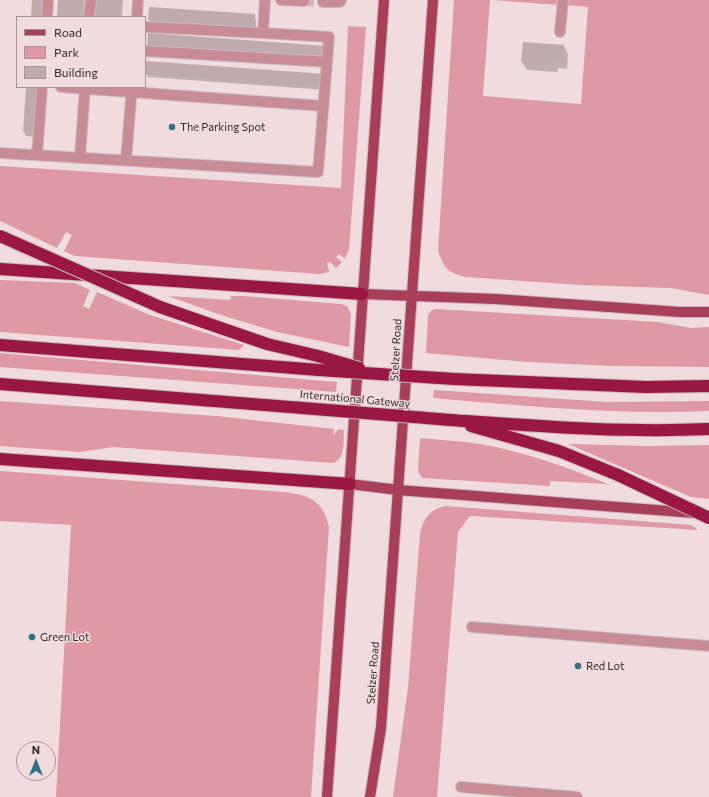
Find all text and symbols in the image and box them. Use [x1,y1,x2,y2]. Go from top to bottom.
legend [16,16,146,88]
text: Road [54,25,82,39]
text: Park [54,45,79,59]
text: Building [54,65,98,79]
place label: The Parking Spot [180,120,265,134]
marker: The Parking Spot [167,122,177,132]
street label: Stelzer Road [388,318,404,382]
street label: International Gateway [299,388,411,410]
place label: Green Lot [40,630,90,644]
marker: Green Lot [27,632,37,642]
street label: Stelzer Road [364,641,382,705]
place label: Red Lot [586,659,625,673]
marker: Red Lot [573,661,583,671]
north arrow [16,741,56,781]
text: N [32,743,40,756]

